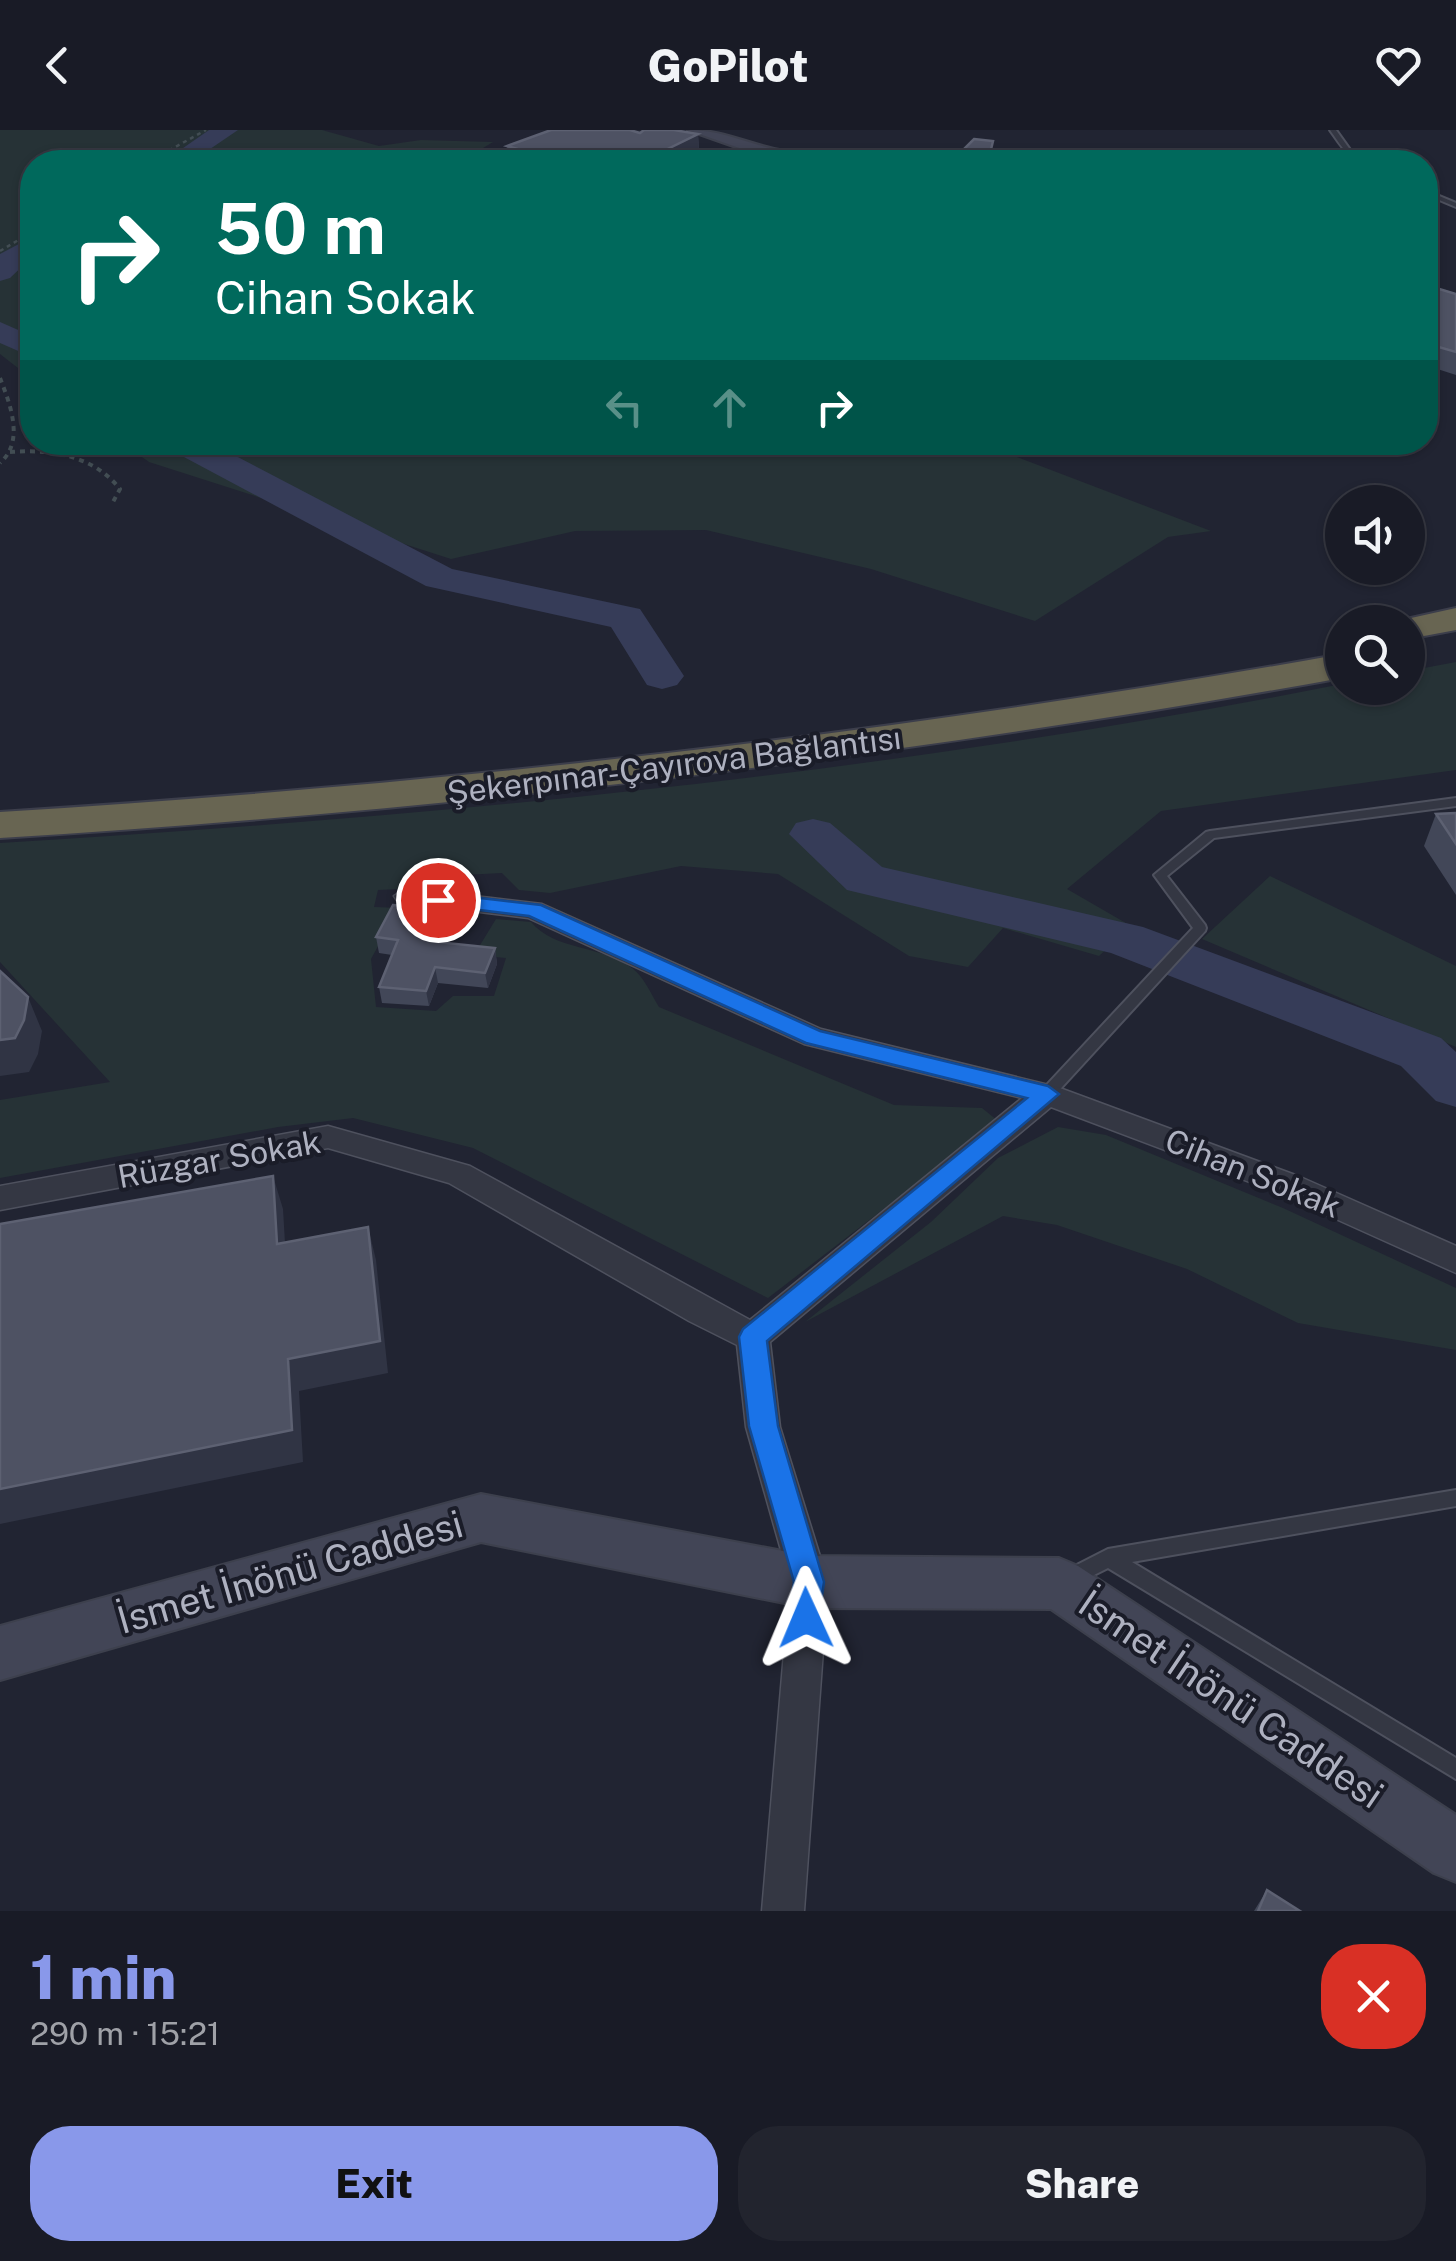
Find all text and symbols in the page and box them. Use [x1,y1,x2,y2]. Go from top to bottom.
icon: back [30,38,85,93]
icon: heart [1371,38,1426,93]
text: GoPilot [648,39,808,92]
text: 50 m [215,187,386,270]
icon: right [50,190,180,320]
text: Cihan Sokak [215,271,475,324]
icon: left [597,380,652,435]
icon: ahead [702,380,757,435]
icon: right [807,380,862,435]
map controls [1325,485,1425,705]
button: sound [1325,485,1425,585]
button: search [1325,605,1425,705]
street label: Şekerpınar-Çayırova Bağlantısı [445,719,903,811]
pin [396,858,481,943]
icon: arrive [411,873,466,928]
street label: Cihan Sokak [1160,1121,1346,1225]
street label: Rüzgar Sokak [115,1123,323,1195]
street label: İsmet İnönü Caddesi [112,1501,468,1643]
position arrow [754,1566,858,1670]
street label: İsmet İnönü Caddesi [1070,1580,1392,1818]
text: 1 min [30,1942,177,2013]
button: close [1321,1944,1426,2049]
text: 290 m · 15:21 [30,2015,220,2052]
button: Exit [30,2126,718,2241]
button: Share [738,2126,1426,2241]

